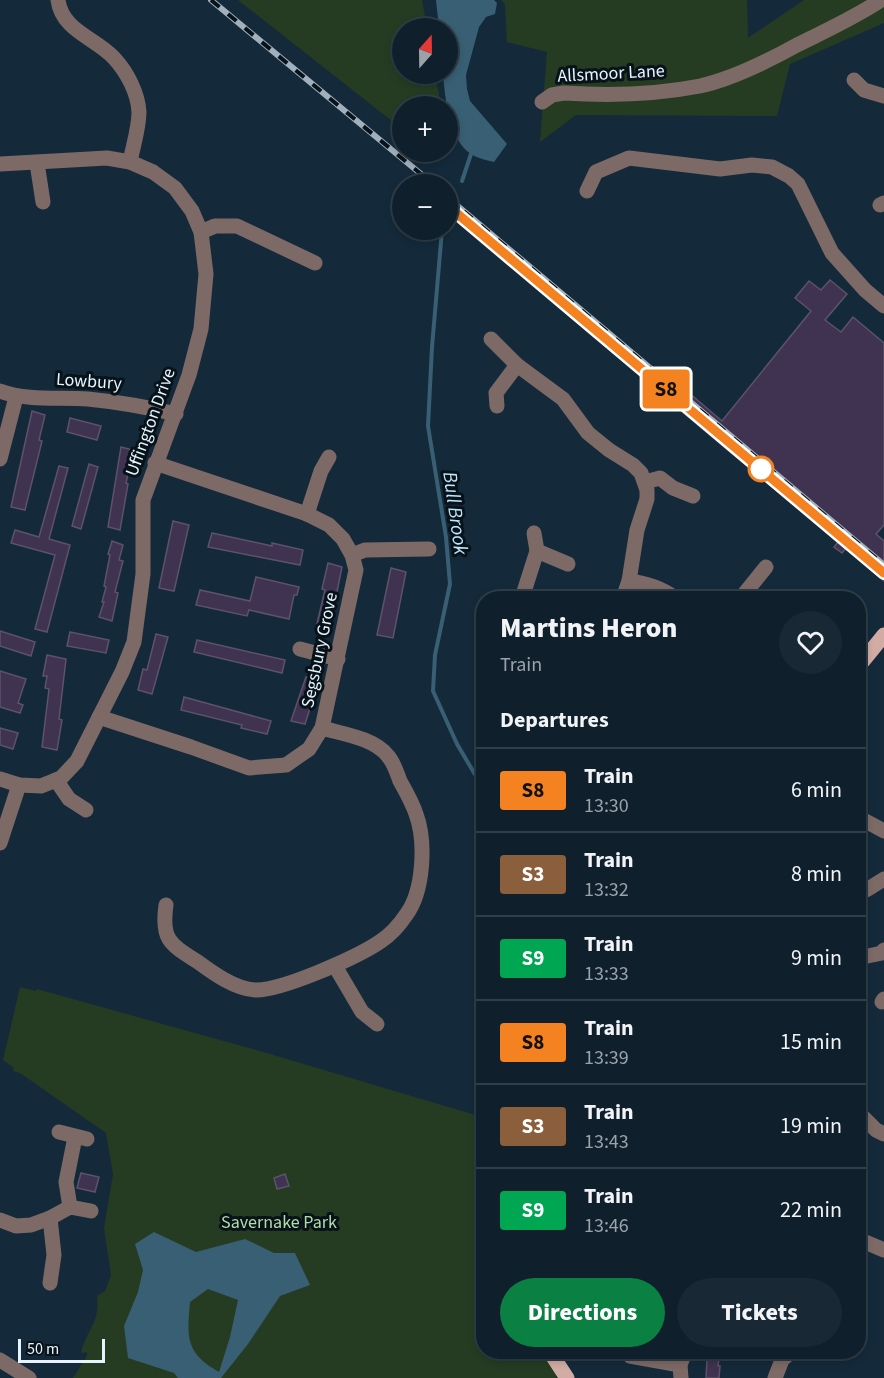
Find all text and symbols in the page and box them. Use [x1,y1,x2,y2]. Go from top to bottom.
north arrow [392,18,458,84]
map controls [392,18,458,240]
street label: Allsmoor Lane [557,58,665,89]
button: + [392,96,458,162]
button: − [392,174,458,240]
street label: Uffington Drive [119,365,182,480]
street label: Lowbury [55,367,123,396]
line badge: S8 [639,370,693,408]
text: S8 [655,374,677,404]
unlabelled marker [748,456,774,482]
water label: Bull Brook [435,470,475,557]
street label: Segsbury Grove [295,590,344,710]
text: Martins Heron [500,608,678,648]
button: heart [779,611,842,674]
text: Train [500,651,542,679]
text: Departures [500,704,609,736]
text: Train [584,760,634,792]
text: 6 min [791,774,842,806]
text: S8 [522,775,544,805]
text: 13:30 [584,792,629,820]
text: Train [584,844,634,876]
text: 8 min [791,858,842,890]
text: S3 [522,859,544,889]
text: 13:32 [584,876,629,904]
text: Train [584,928,634,960]
text: 9 min [791,942,842,974]
text: S9 [522,943,544,973]
text: 13:33 [584,960,629,988]
text: Train [584,1012,634,1044]
text: 15 min [780,1026,842,1058]
text: S8 [522,1027,544,1057]
text: 13:39 [584,1044,629,1072]
text: Train [584,1096,634,1128]
text: 19 min [780,1110,842,1142]
text: S3 [522,1111,544,1141]
text: 13:43 [584,1128,629,1156]
text: Train [584,1180,634,1212]
text: 22 min [780,1194,842,1226]
text: S9 [522,1195,544,1225]
park label: Savernake Park [221,1210,337,1235]
text: 13:46 [584,1212,629,1240]
button: Directions [500,1278,665,1347]
button: Tickets [677,1278,842,1347]
scale bar [18,1336,105,1364]
text: 50 m [27,1338,59,1360]

